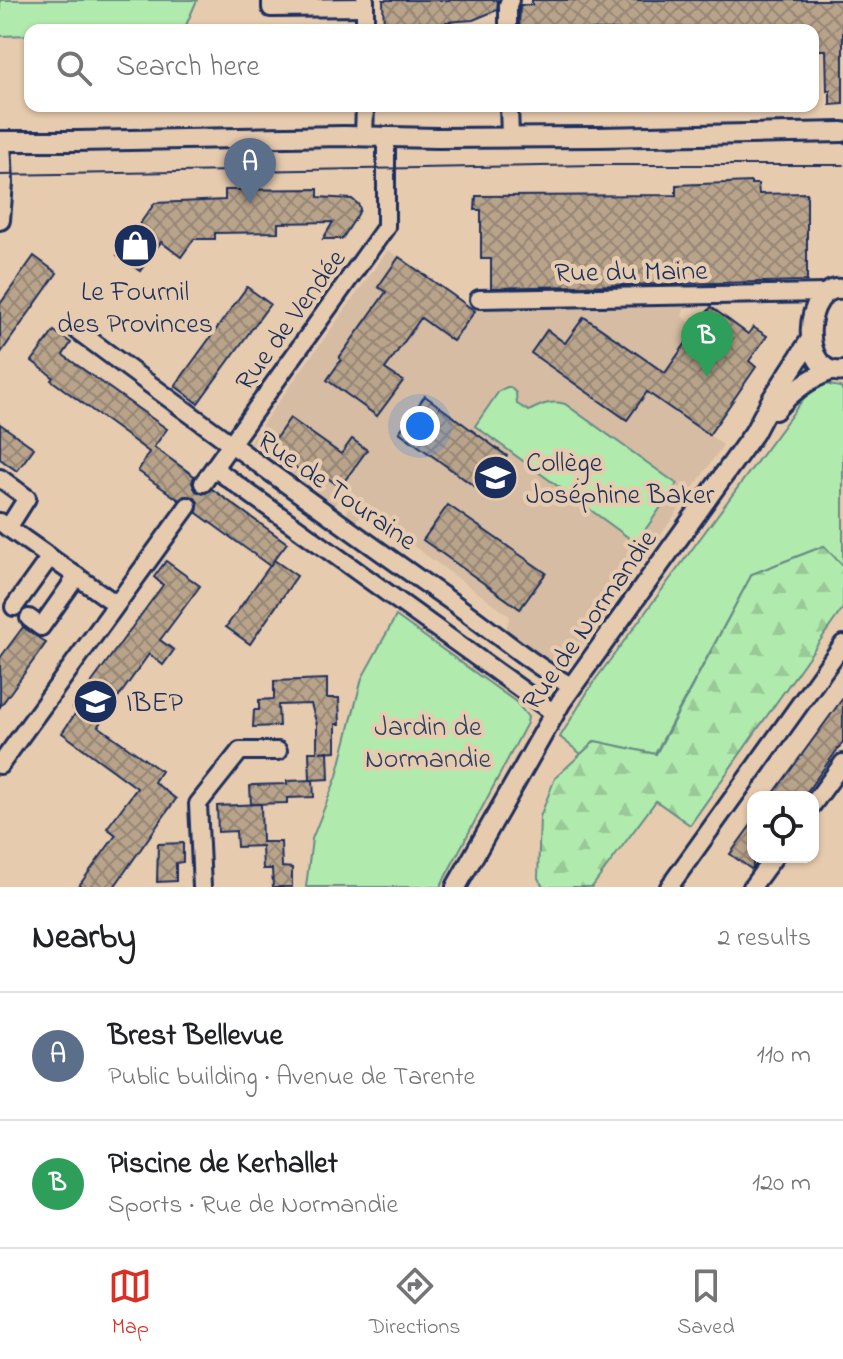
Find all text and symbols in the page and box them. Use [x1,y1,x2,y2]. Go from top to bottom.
search box [24,24,819,112]
icon: search [52,46,96,90]
text: Search here [116,46,260,90]
pin: A [224,138,276,204]
shop icon: Le Fournil des Provinces [111,222,159,270]
street label: Rue de Vendée [226,241,358,400]
street label: Rue du Maine [554,252,708,295]
place label: Le Fournil des Provinces [57,273,213,346]
pin: B [681,311,733,377]
your location [400,406,440,446]
street label: Rue de Touraine [248,421,425,563]
place label: Collège Joséphine Baker [526,444,715,517]
school or university icon: Collège Joséphine Baker [471,453,519,501]
street label: Rue de Normandie [513,522,669,720]
school or university icon: IBEP [71,677,119,725]
place label: IBEP [126,684,183,725]
park label: Jardin de Normandie [365,708,492,781]
map controls [747,791,819,863]
button: locate [747,791,819,863]
text: Nearby [32,914,136,964]
text: 2 results [718,920,811,958]
text: Brest Bellevue [108,1015,283,1059]
text: A [50,1037,66,1075]
text: 110 m [757,1037,811,1075]
text: Public building · Avenue de Tarente [108,1059,475,1097]
text: Piscine de Kerhallet [108,1143,338,1187]
text: B [49,1165,67,1203]
text: 120 m [752,1165,811,1203]
text: Sports · Rue de Normandie [108,1187,398,1225]
tab: Map [108,1264,152,1344]
tab: Directions [369,1264,460,1344]
tab: Saved [677,1264,735,1344]

